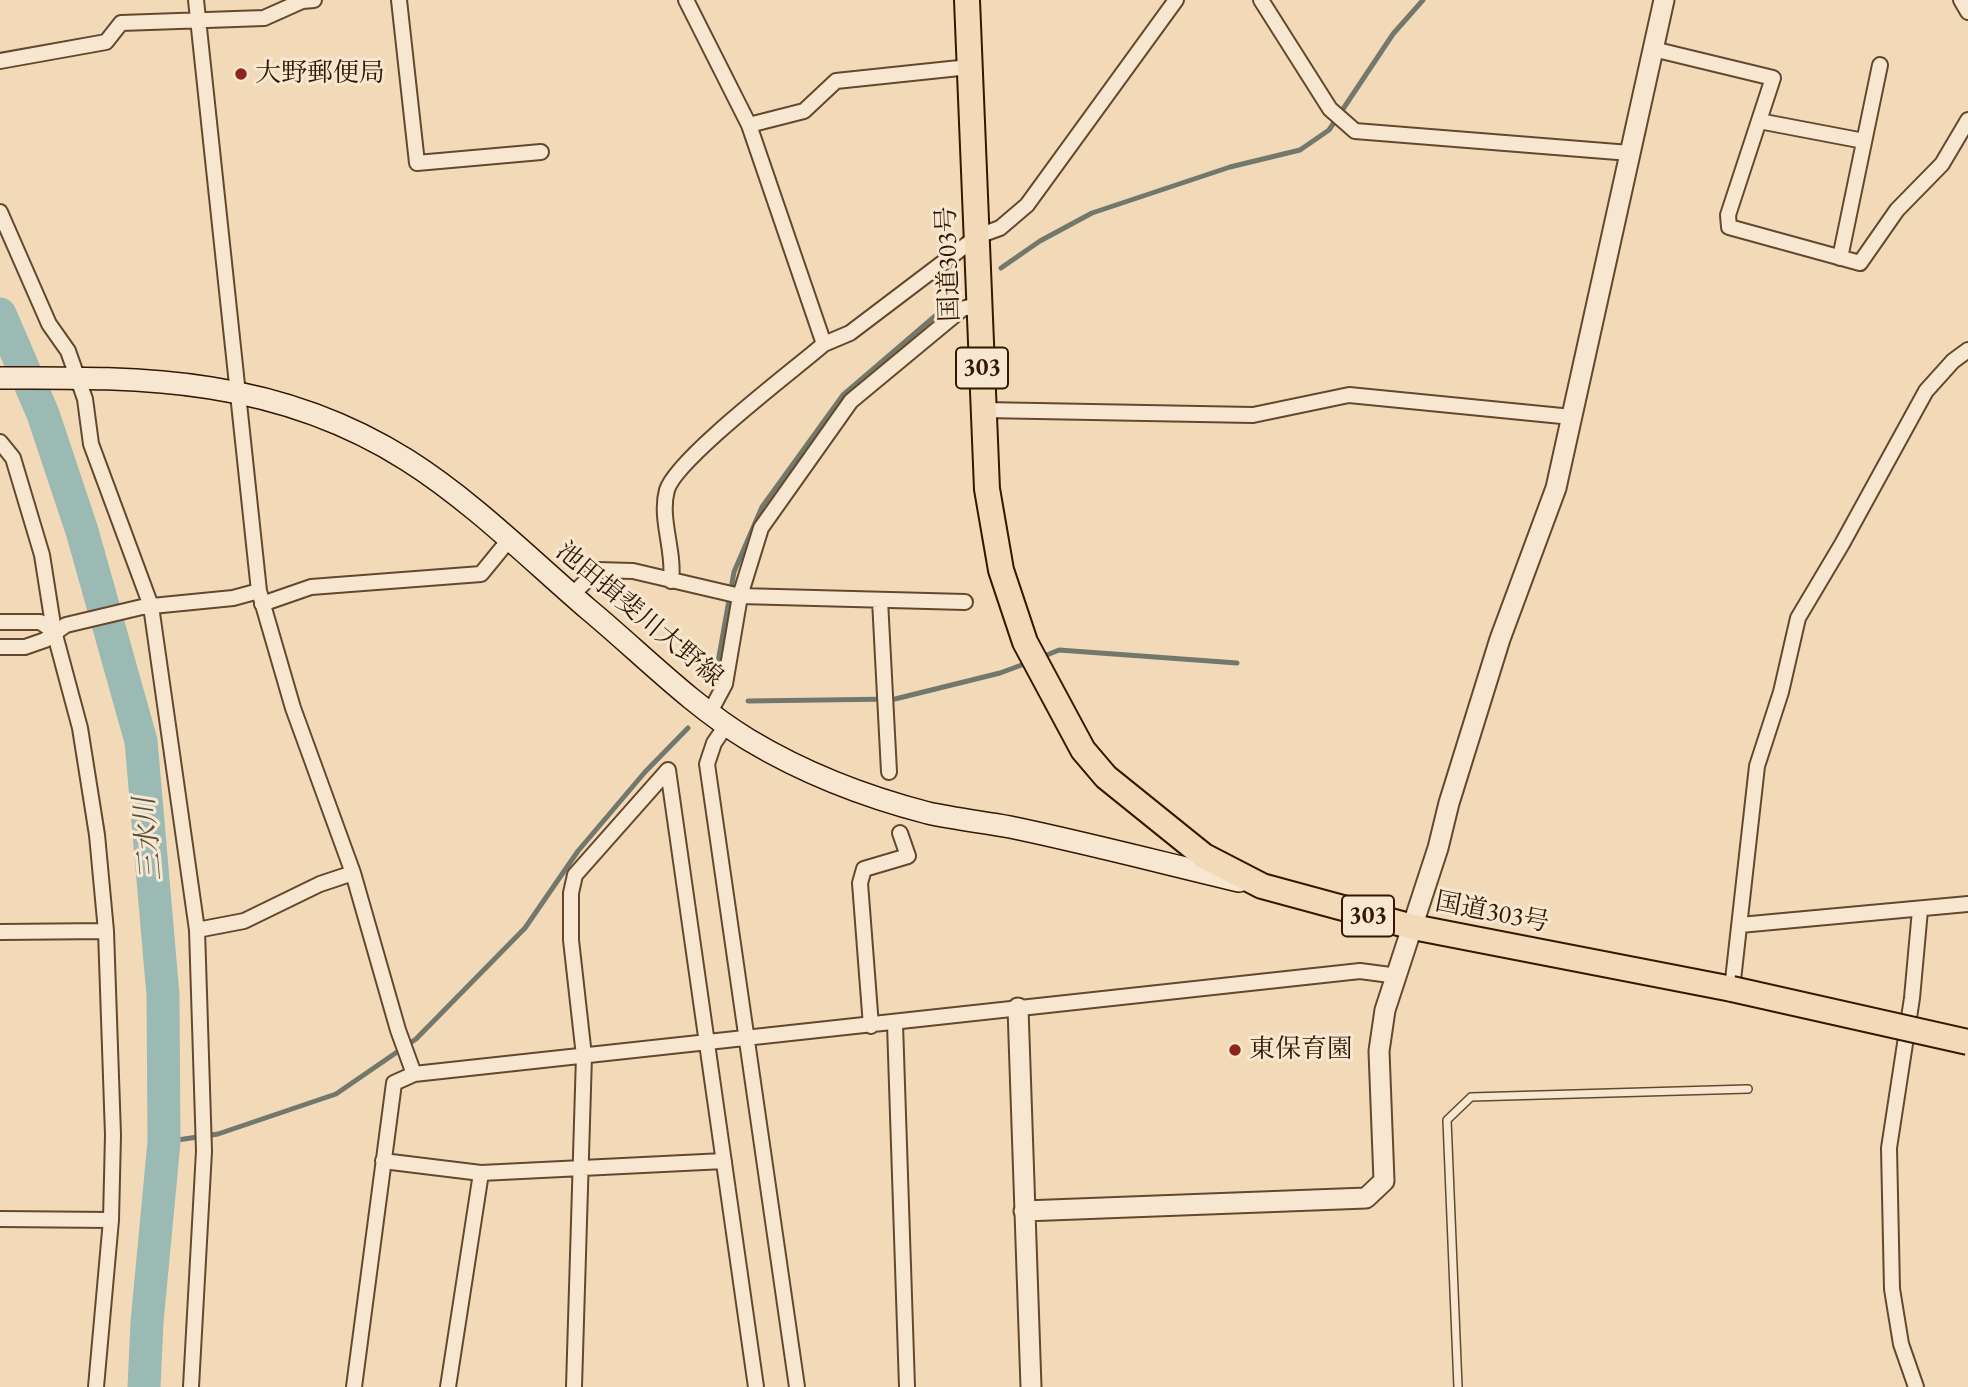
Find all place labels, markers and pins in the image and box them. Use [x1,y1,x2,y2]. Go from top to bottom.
place label: 大野郵便局 [255,58,385,90]
marker: 大野郵便局 [233,66,249,82]
place label: 東保育園 [1249,1034,1353,1066]
marker: 東保育園 [1227,1042,1243,1058]

